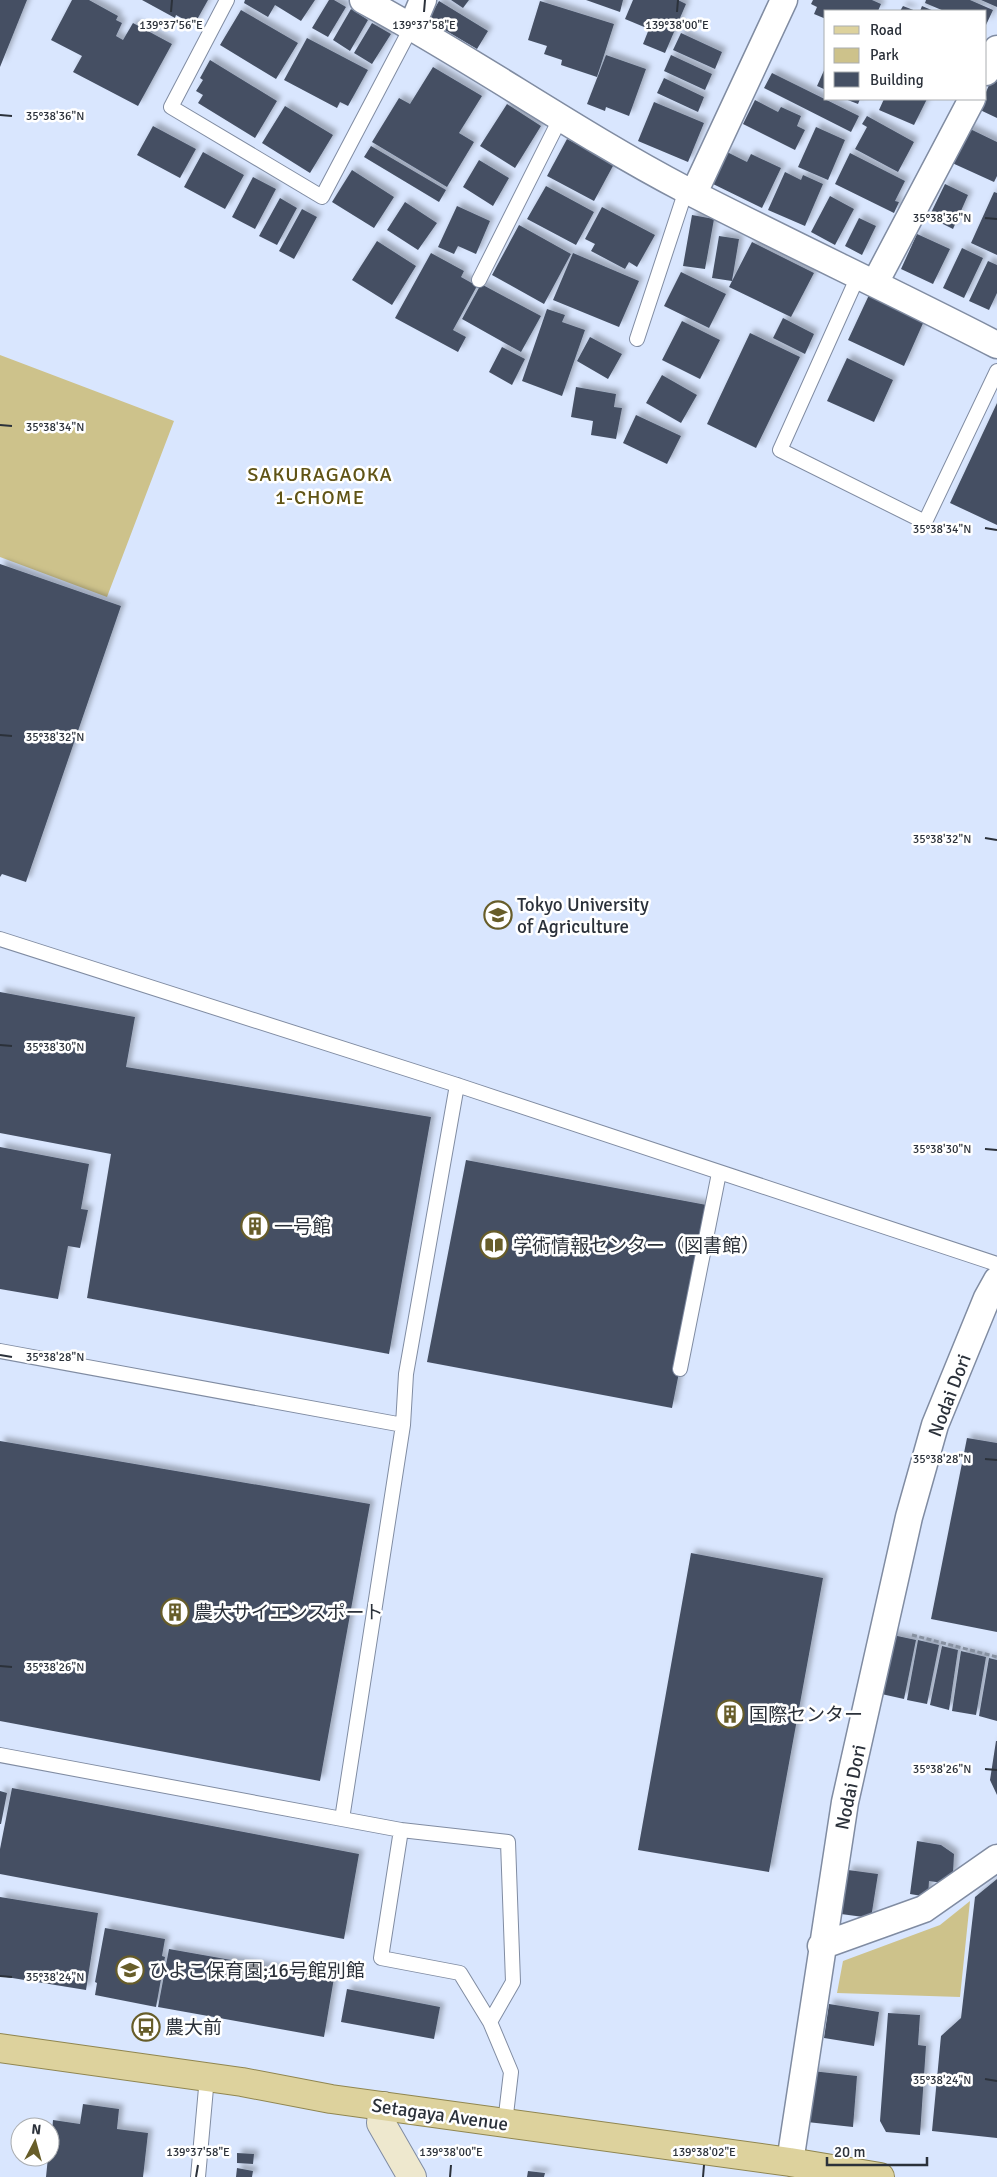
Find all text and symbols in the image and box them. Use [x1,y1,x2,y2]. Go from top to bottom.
legend [824,10,987,100]
text: 139°37'56"E [139,18,203,33]
text: 139°37'58"E [392,18,456,33]
text: 139°38'00"E [645,18,709,33]
text: Road [870,21,902,39]
text: Park [870,46,899,64]
text: Building [870,71,924,89]
text: 35°38'36"N [26,109,84,124]
text: 35°38'36"N [913,211,971,226]
text: 35°38'34"N [26,420,84,435]
district label: SAKURAGAOKA 1-CHOME [247,462,393,510]
text: 35°38'34"N [913,522,971,537]
text: 35°38'32"N [26,730,84,745]
text: 35°38'32"N [913,832,971,847]
place label: Tokyo University of Agriculture [517,893,649,939]
school or university icon: Tokyo University of Agriculture [483,900,513,930]
text: 35°38'30"N [26,1040,84,1055]
text: 35°38'30"N [913,1142,971,1157]
building icon: 一号館 [240,1211,270,1241]
place label: 一号館 [274,1215,331,1239]
library icon: 学術情報センター（図書館） [479,1230,509,1260]
place label: 学術情報センター（図書館） [513,1234,760,1258]
text: 35°38'28"N [26,1350,84,1365]
street label: Nodai Dori [923,1351,977,1440]
text: 35°38'28"N [913,1452,971,1467]
building icon: 農大サイエンスポート [160,1597,190,1627]
place label: 農大サイエンスポート [194,1601,383,1625]
text: 35°38'26"N [26,1660,84,1675]
building icon: 国際センター [715,1699,745,1729]
place label: 国際センター [749,1703,863,1727]
street label: Nodai Dori [830,1742,872,1832]
text: 35°38'26"N [913,1762,971,1777]
school or university icon: ひよこ保育園;16号館別館 [115,1955,145,1985]
place label: ひよこ保育園;16号館別館 [149,1959,365,1983]
text: 35°38'24"N [26,1970,84,1985]
bus stop icon: 農大前 [131,2012,161,2042]
place label: 農大前 [165,2016,222,2040]
text: 35°38'24"N [913,2073,971,2088]
street label: Setagaya Avenue [370,2094,510,2136]
north arrow [10,2117,60,2167]
text: N [31,2121,42,2139]
scale bar [827,2134,927,2166]
text: 20 m [834,2143,865,2161]
text: 139°37'58"E [166,2145,230,2160]
text: 139°38'00"E [419,2145,483,2160]
text: 139°38'02"E [672,2145,736,2160]

